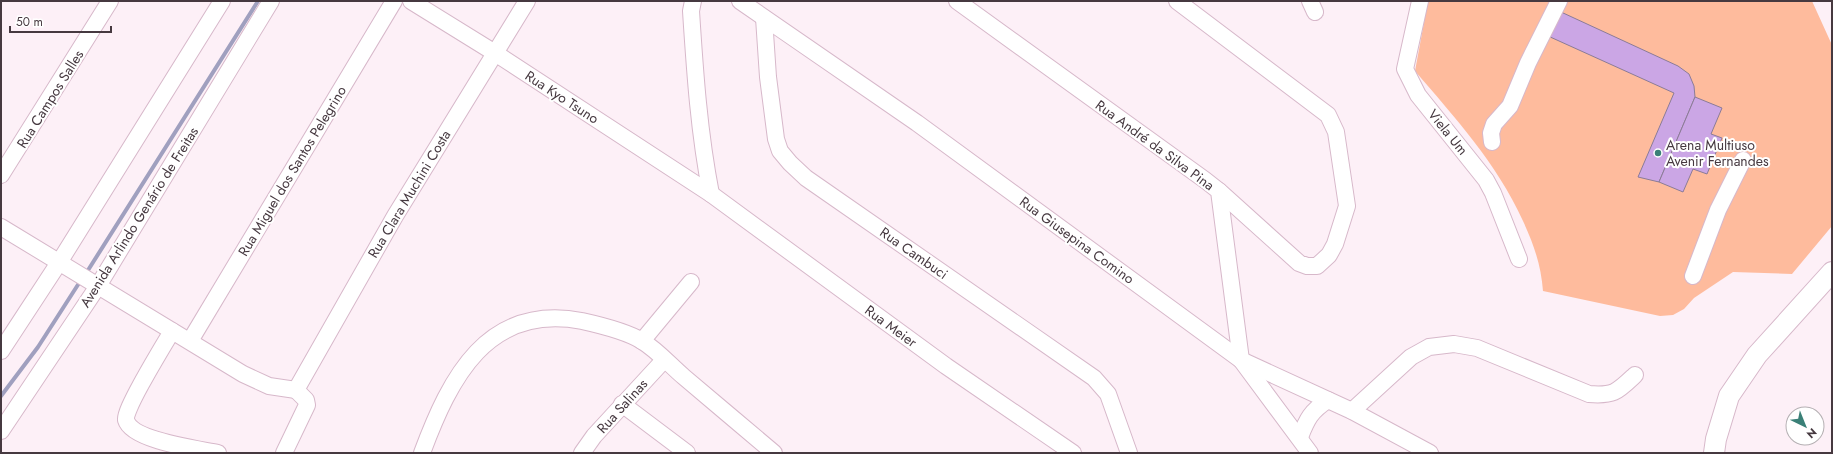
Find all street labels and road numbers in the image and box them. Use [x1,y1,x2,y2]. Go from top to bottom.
street label: Rua Campos Salles [12,46,88,152]
street label: Rua Kyo Tsuno [521,66,603,129]
street label: Rua Miguel dos Santos Pelegrino [233,82,351,260]
street label: Rua André da Silva Pina [1091,95,1219,195]
street label: Viela Um [1423,105,1473,159]
street label: Avenida Arlindo Genário de Freitas [75,123,203,311]
street label: Rua Clara Muchini Costa [363,126,455,262]
street label: Rua Giusepina Comino [1015,191,1139,289]
street label: Rua Cambuci [876,222,952,284]
street label: Rua Meier [861,300,921,352]
street label: Rua Salinas [592,374,652,438]

